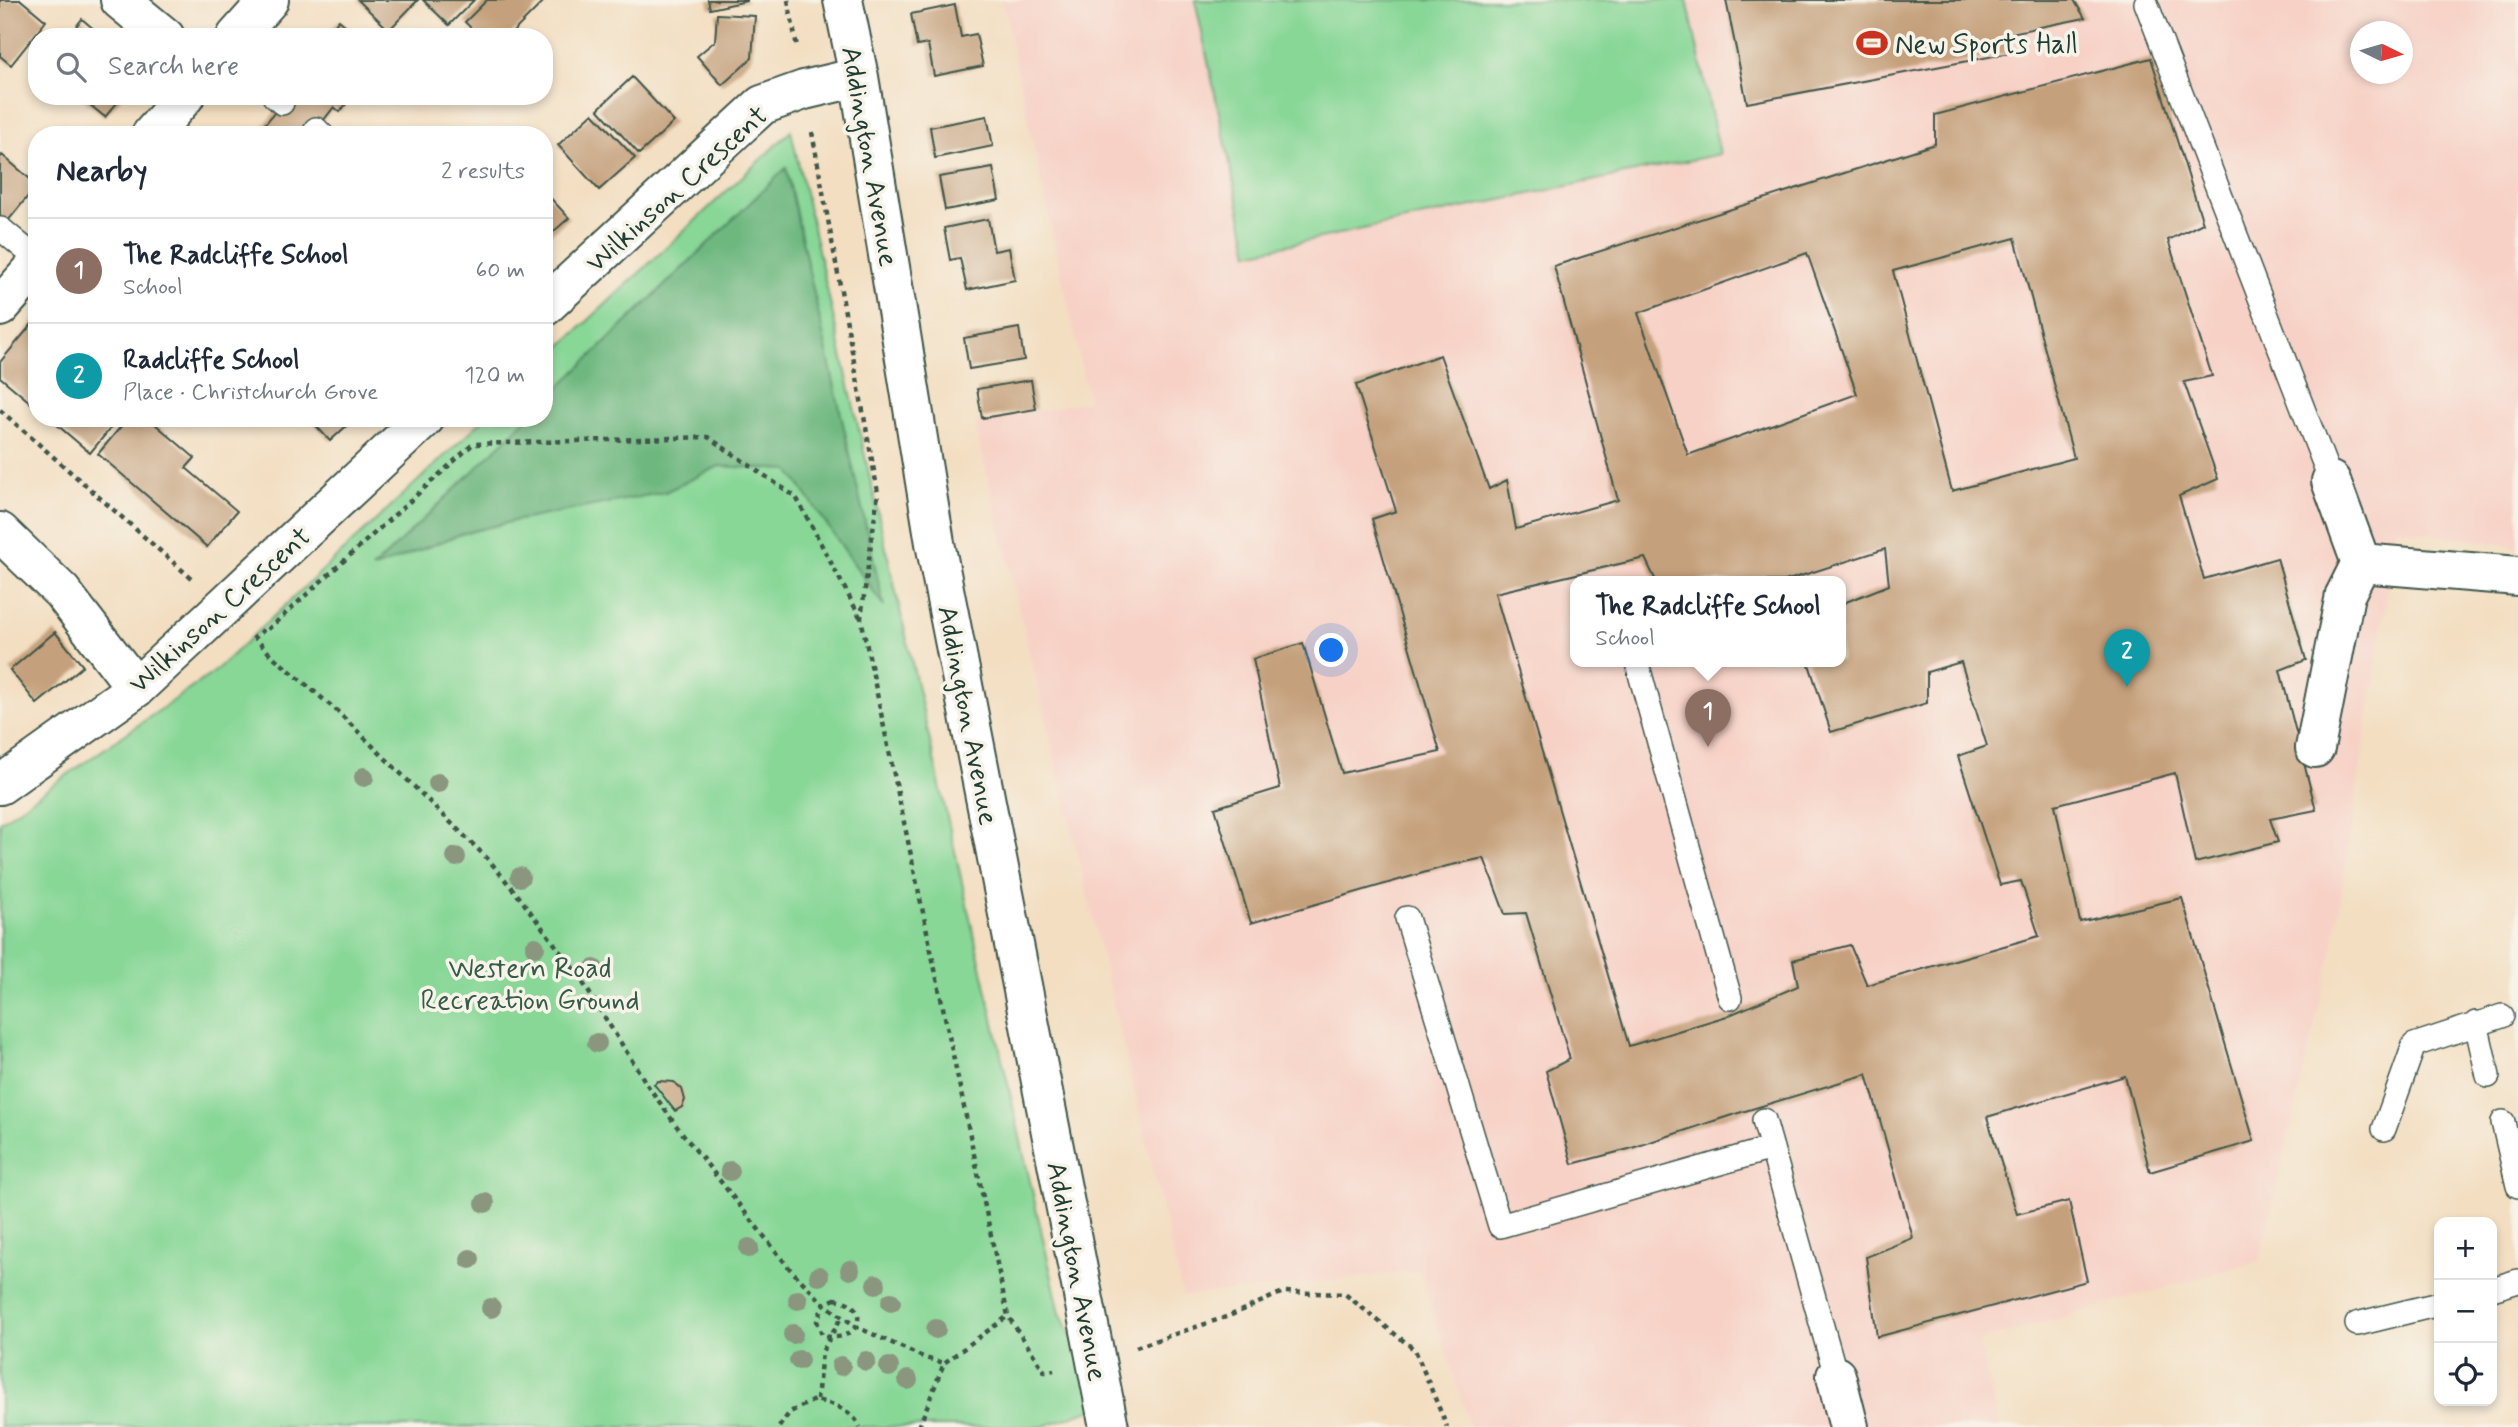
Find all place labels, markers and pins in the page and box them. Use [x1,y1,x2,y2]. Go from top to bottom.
sports icon: New Sports Hall [1855,26,1889,60]
place label: New Sports Hall [1895,27,2078,64]
pin: 2 [2104,629,2150,687]
pin: 1 [1685,689,1731,747]

